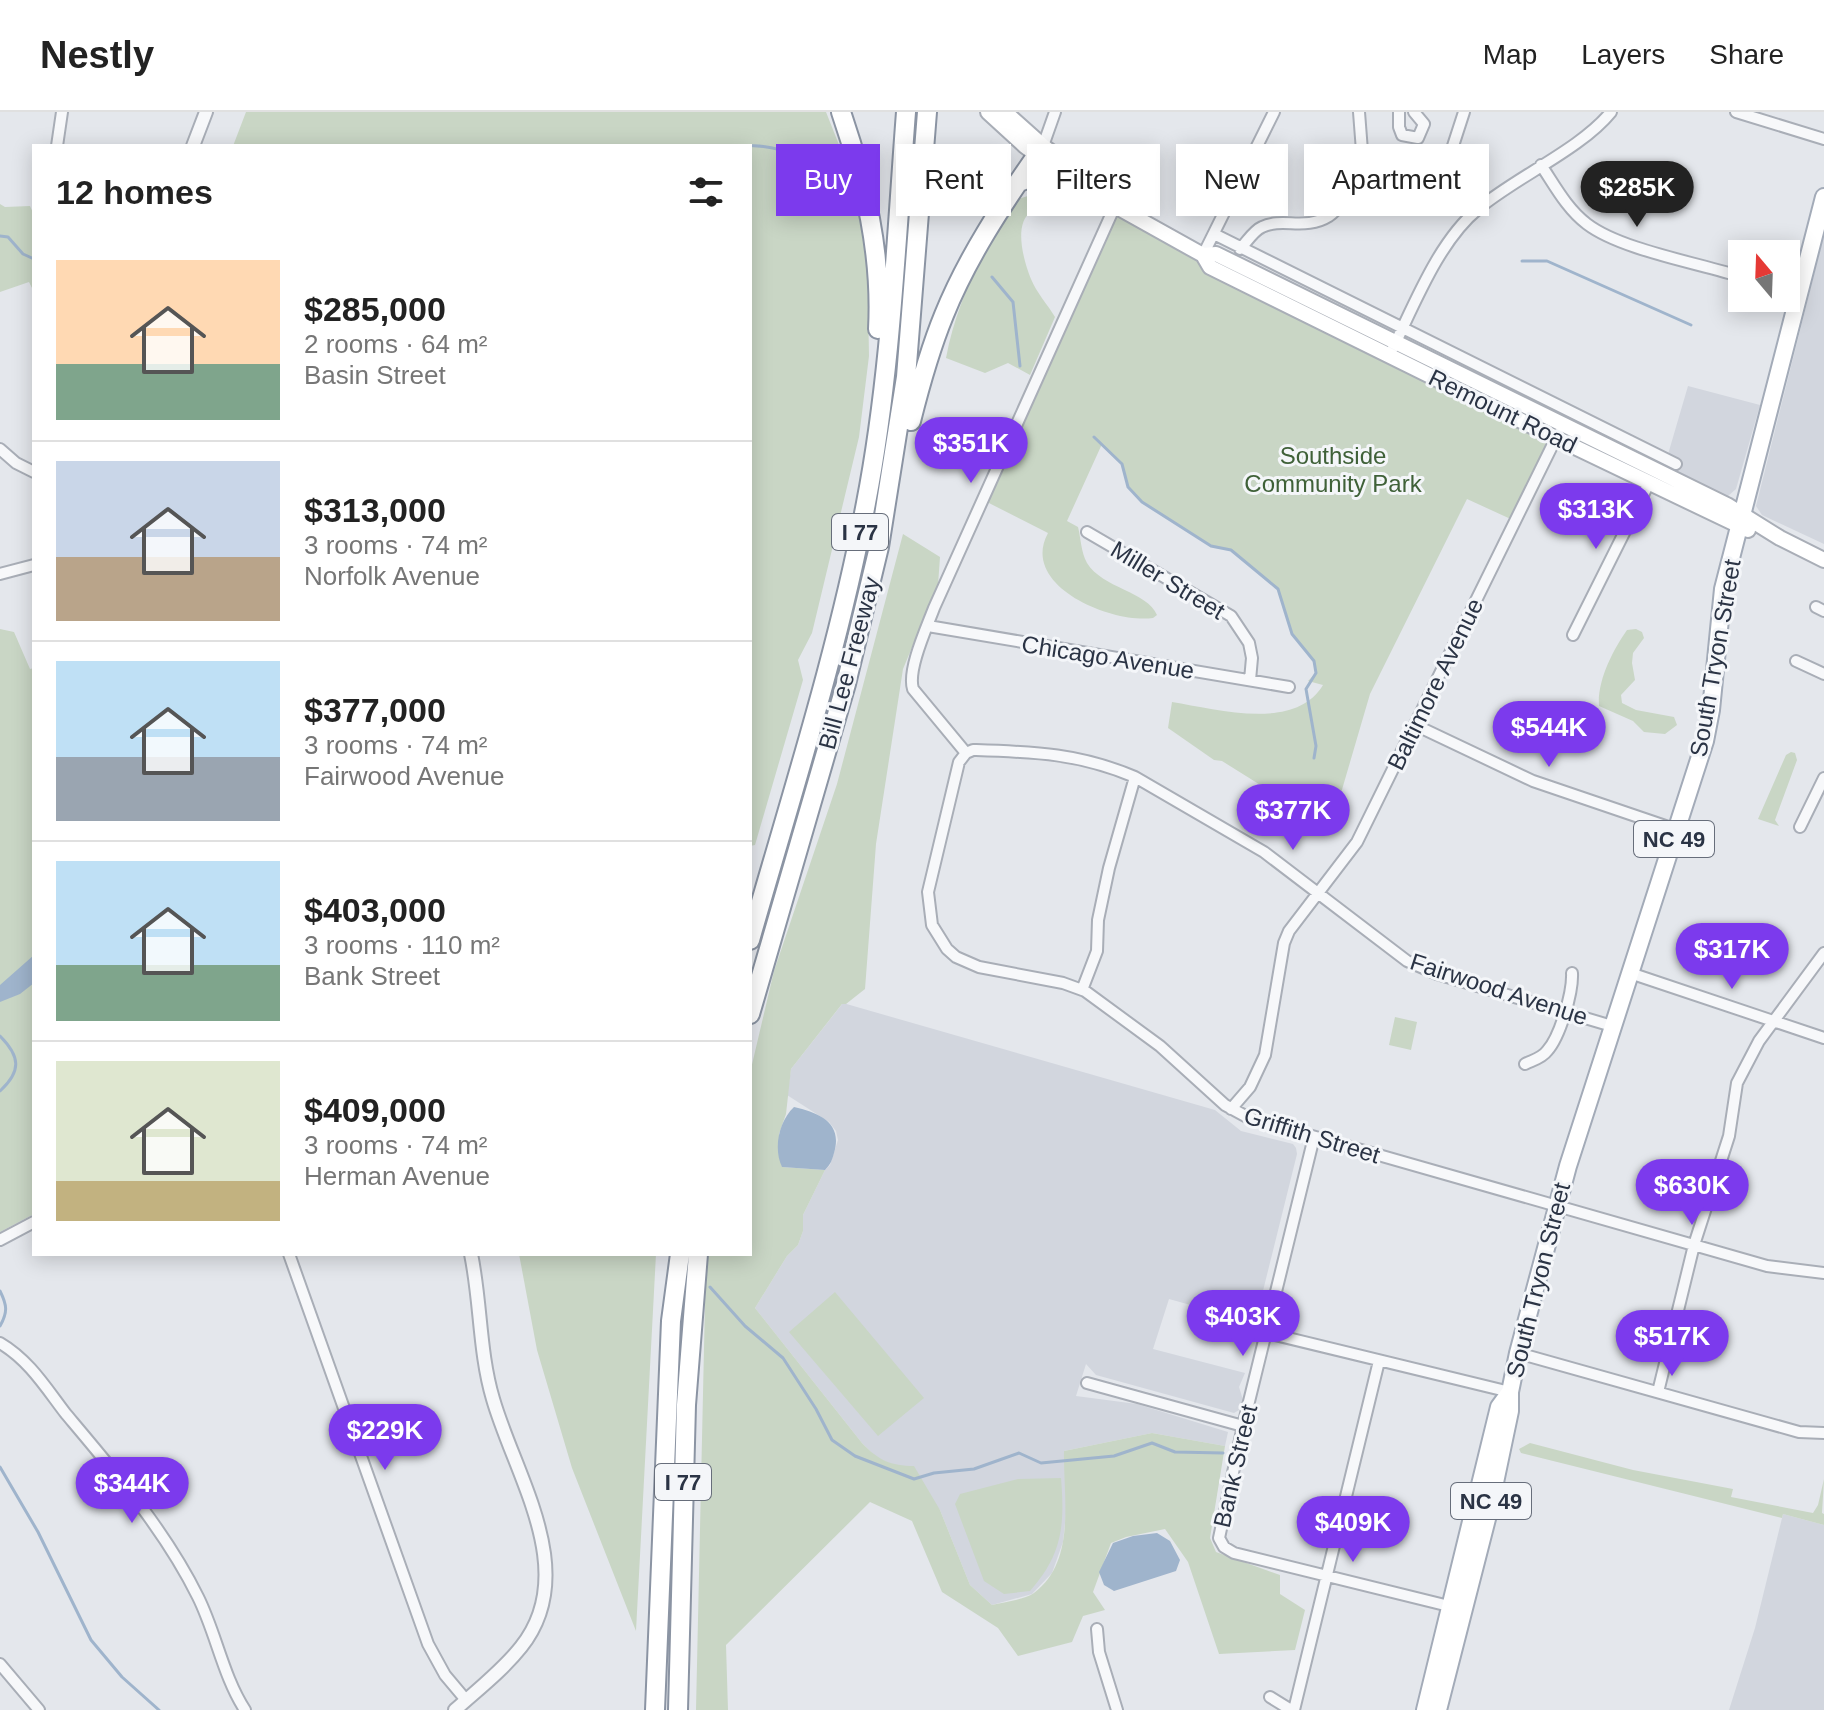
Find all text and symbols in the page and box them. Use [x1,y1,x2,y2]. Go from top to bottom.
text: Nestly [40,34,154,76]
text: Map [1483,39,1537,70]
text: Layers [1581,39,1665,70]
text: Share [1709,39,1784,70]
chip: Buy [776,144,880,216]
chip: Rent [896,144,1011,216]
chip: Filters [1027,144,1160,216]
chip: New [1176,144,1288,216]
chip: Apartment [1304,144,1489,216]
pin: $285K [1581,161,1693,229]
icon: filters [684,170,728,214]
text: $285K [1599,172,1675,202]
text: 12 homes [56,173,213,211]
north arrow [1728,240,1800,312]
map controls [1728,240,1800,312]
text: $285,000 [304,290,446,328]
icon: home [120,292,216,388]
text: 2 rooms · 64 m² [304,329,488,359]
text: Basin Street [304,360,446,390]
street label: Remount Road [1425,363,1581,459]
pin: $351K [915,417,1027,485]
text: $351K [933,428,1009,458]
park label: Southside Community Park [1244,442,1423,497]
pin: $313K [1540,483,1652,551]
text: $313,000 [304,491,446,529]
icon: home [120,493,216,589]
text: $313K [1558,494,1634,524]
road number: I 77 [832,514,888,550]
text: 3 rooms · 74 m² [304,530,488,560]
street label: Miller Street [1106,535,1230,625]
street label: South Tryon Street [1684,557,1746,759]
text: Norfolk Avenue [304,561,480,591]
street label: Bill Lee Freeway [813,574,885,752]
street label: Baltimore Avenue [1382,594,1488,774]
street label: Chicago Avenue [1020,630,1196,684]
text: $377,000 [304,691,446,729]
icon: home [120,693,216,789]
pin: $544K [1493,701,1605,769]
text: $544K [1511,712,1587,742]
text: 3 rooms · 74 m² [304,730,488,760]
text: Fairwood Avenue [304,761,504,791]
pin: $377K [1237,784,1349,852]
text: $377K [1255,795,1331,825]
road number: NC 49 [1634,821,1714,857]
text: $403,000 [304,891,446,929]
icon: home [120,893,216,989]
pin: $317K [1676,923,1788,991]
text: 3 rooms · 110 m² [304,930,500,960]
text: $317K [1694,934,1770,964]
street label: Fairwood Avenue [1407,948,1591,1030]
text: Bank Street [304,961,440,991]
text: $409,000 [304,1091,446,1129]
icon: home [120,1093,216,1189]
street label: Griffith Street [1241,1101,1384,1169]
text: 3 rooms · 74 m² [304,1130,488,1160]
pin: $630K [1636,1159,1748,1227]
text: Herman Avenue [304,1161,490,1191]
text: $630K [1654,1170,1730,1200]
street label: South Tryon Street [1501,1179,1575,1380]
pin: $403K [1187,1290,1299,1358]
text: $403K [1205,1301,1281,1331]
pin: $517K [1616,1310,1728,1378]
text: $517K [1634,1321,1710,1351]
street label: Bank Street [1208,1402,1262,1530]
pin: $229K [329,1404,441,1472]
text: $229K [347,1415,423,1445]
pin: $344K [76,1457,188,1525]
road number: I 77 [655,1464,711,1500]
text: $344K [94,1468,170,1498]
road number: NC 49 [1451,1483,1531,1519]
pin: $409K [1297,1496,1409,1564]
text: $409K [1315,1507,1391,1537]

